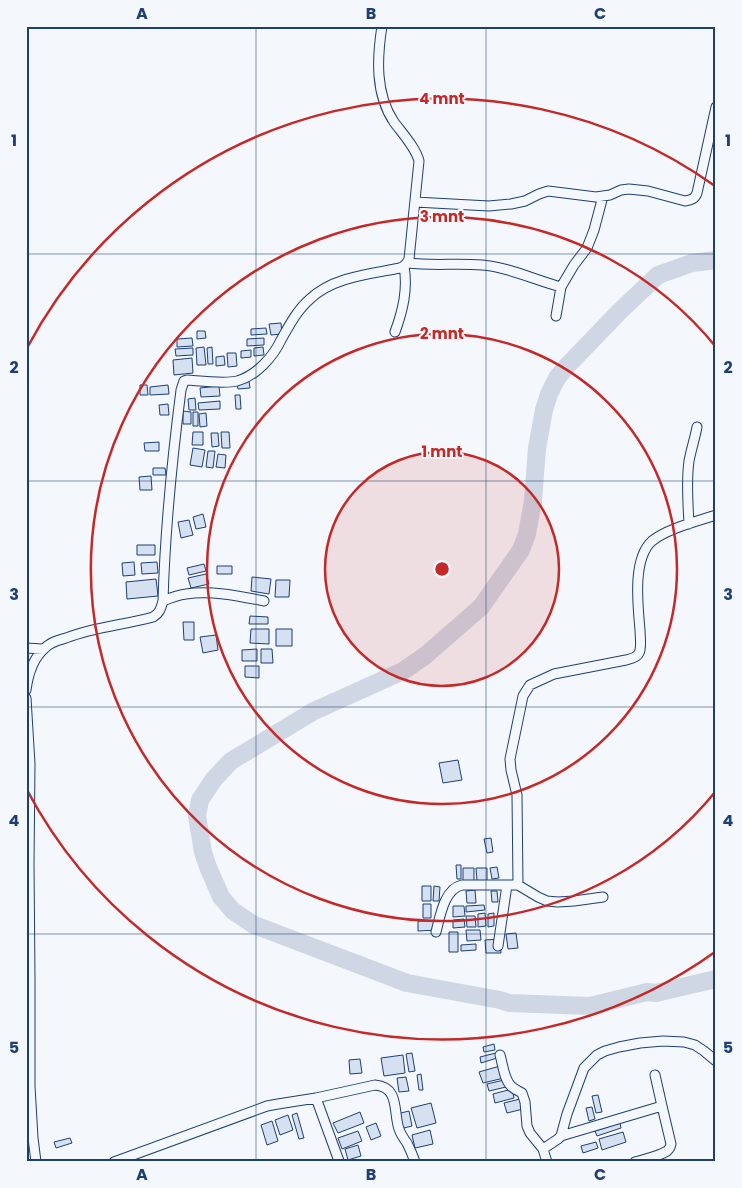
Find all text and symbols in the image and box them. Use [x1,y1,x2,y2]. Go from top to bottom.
text: A [136,2,148,25]
text: B [366,2,376,25]
text: C [594,2,606,25]
text: 4 mnt [419,88,465,109]
text: 1 [11,129,17,152]
text: 1 [725,129,731,152]
text: 3 mnt [420,206,464,227]
text: 2 mnt [420,323,464,344]
text: 2 [9,356,19,379]
text: 2 [723,356,733,379]
text: 1 mnt [422,441,462,462]
centre of rings [433,560,451,578]
text: 3 [9,583,19,606]
text: 3 [723,583,733,606]
text: 4 [9,809,20,832]
text: 4 [723,809,734,832]
text: 5 [9,1036,19,1059]
text: 5 [723,1036,733,1059]
text: A [136,1163,148,1186]
text: B [366,1163,376,1186]
text: C [594,1163,606,1186]

